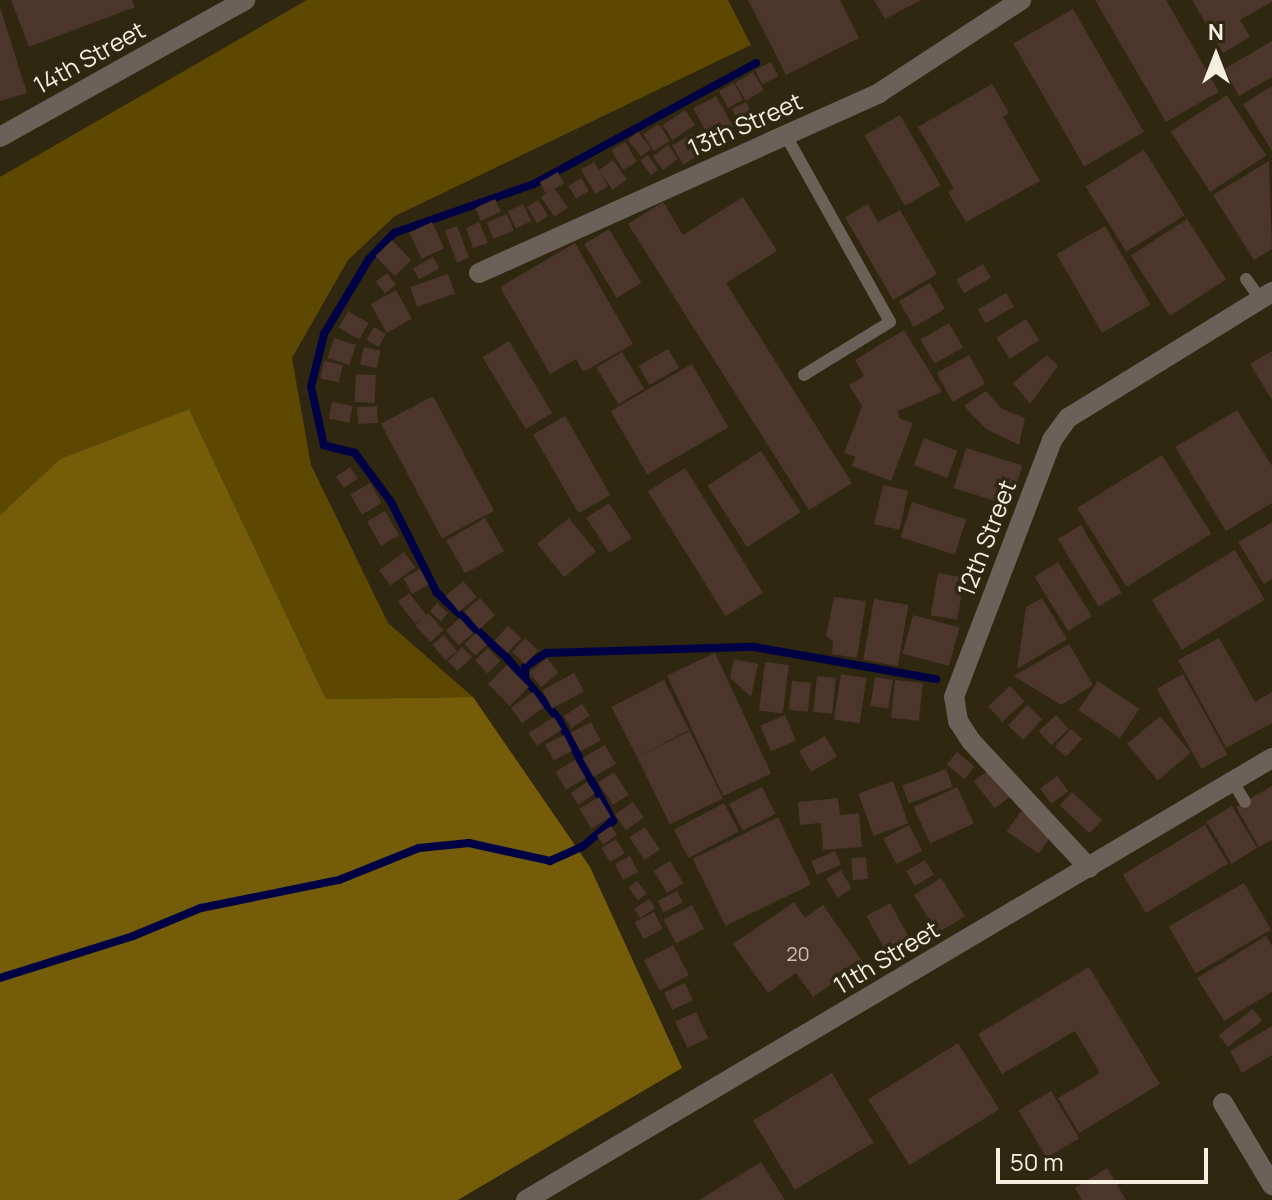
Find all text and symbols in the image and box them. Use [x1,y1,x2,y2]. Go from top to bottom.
street label: 14th Street [28,15,150,99]
north arrow [1176,16,1256,96]
text: N [1208,17,1224,47]
street label: 13th Street [684,86,806,162]
street label: 12th Street [951,476,1021,600]
street label: 11th Street [828,914,944,1000]
house number: 20 [786,941,810,965]
scale bar [1000,1132,1212,1182]
text: 50 m [1010,1145,1064,1178]

